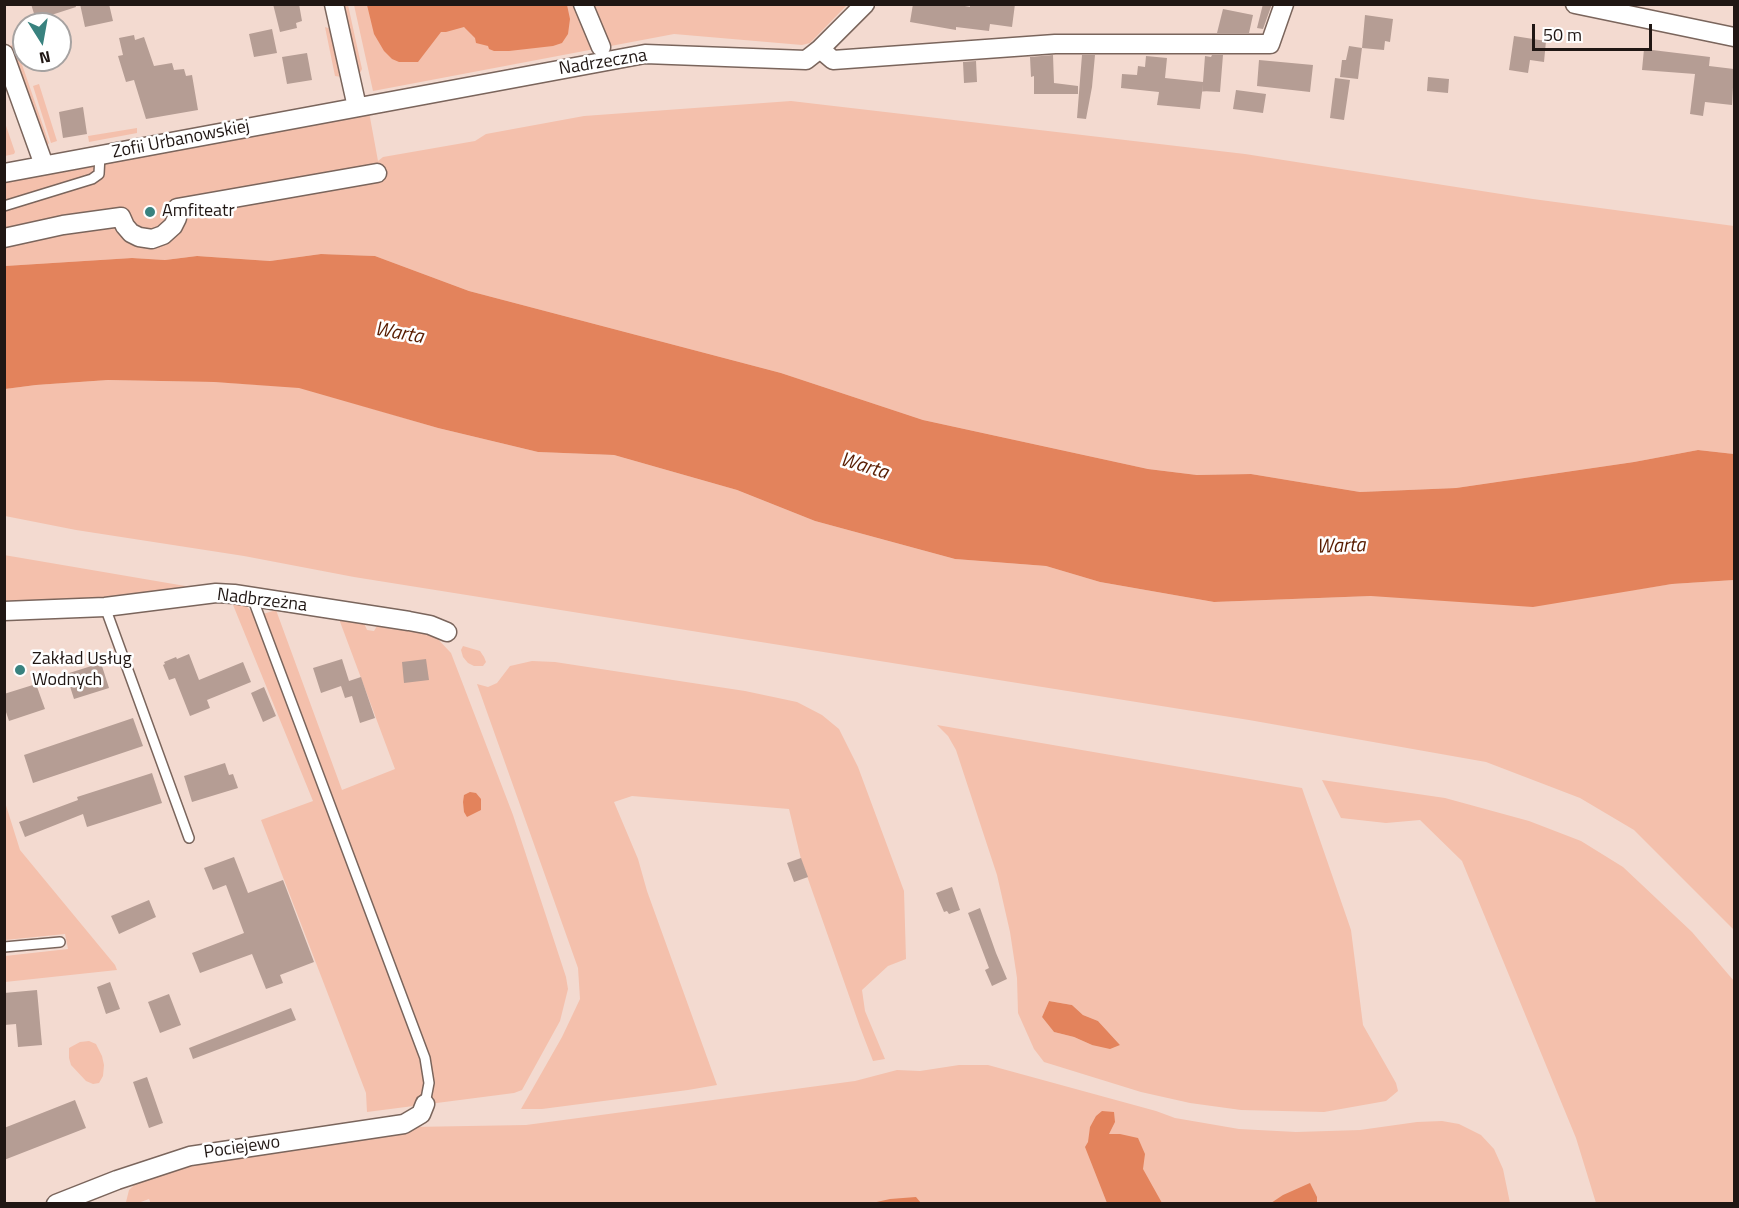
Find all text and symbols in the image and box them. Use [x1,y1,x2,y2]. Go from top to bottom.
north arrow [12,12,72,72]
scale bar [1535,12,1655,50]
text: 50 m [1543,21,1582,48]
text: N [37,45,53,71]
street label: Nadrzeczna [557,45,649,81]
street label: Zofii Urbanowskiej [110,116,252,164]
place label: Amfiteatr [162,201,235,223]
marker: Amfiteatr [143,205,157,219]
water label: Warta [373,318,425,350]
water label: Warta [837,448,891,486]
water label: Warta [1316,534,1366,560]
street label: Nadbrzeżna [216,585,308,617]
place label: Zakład Usług Wodnych [32,649,132,692]
marker: Zakład Usług Wodnych [13,663,27,677]
street label: Pociejewo [202,1132,282,1164]

